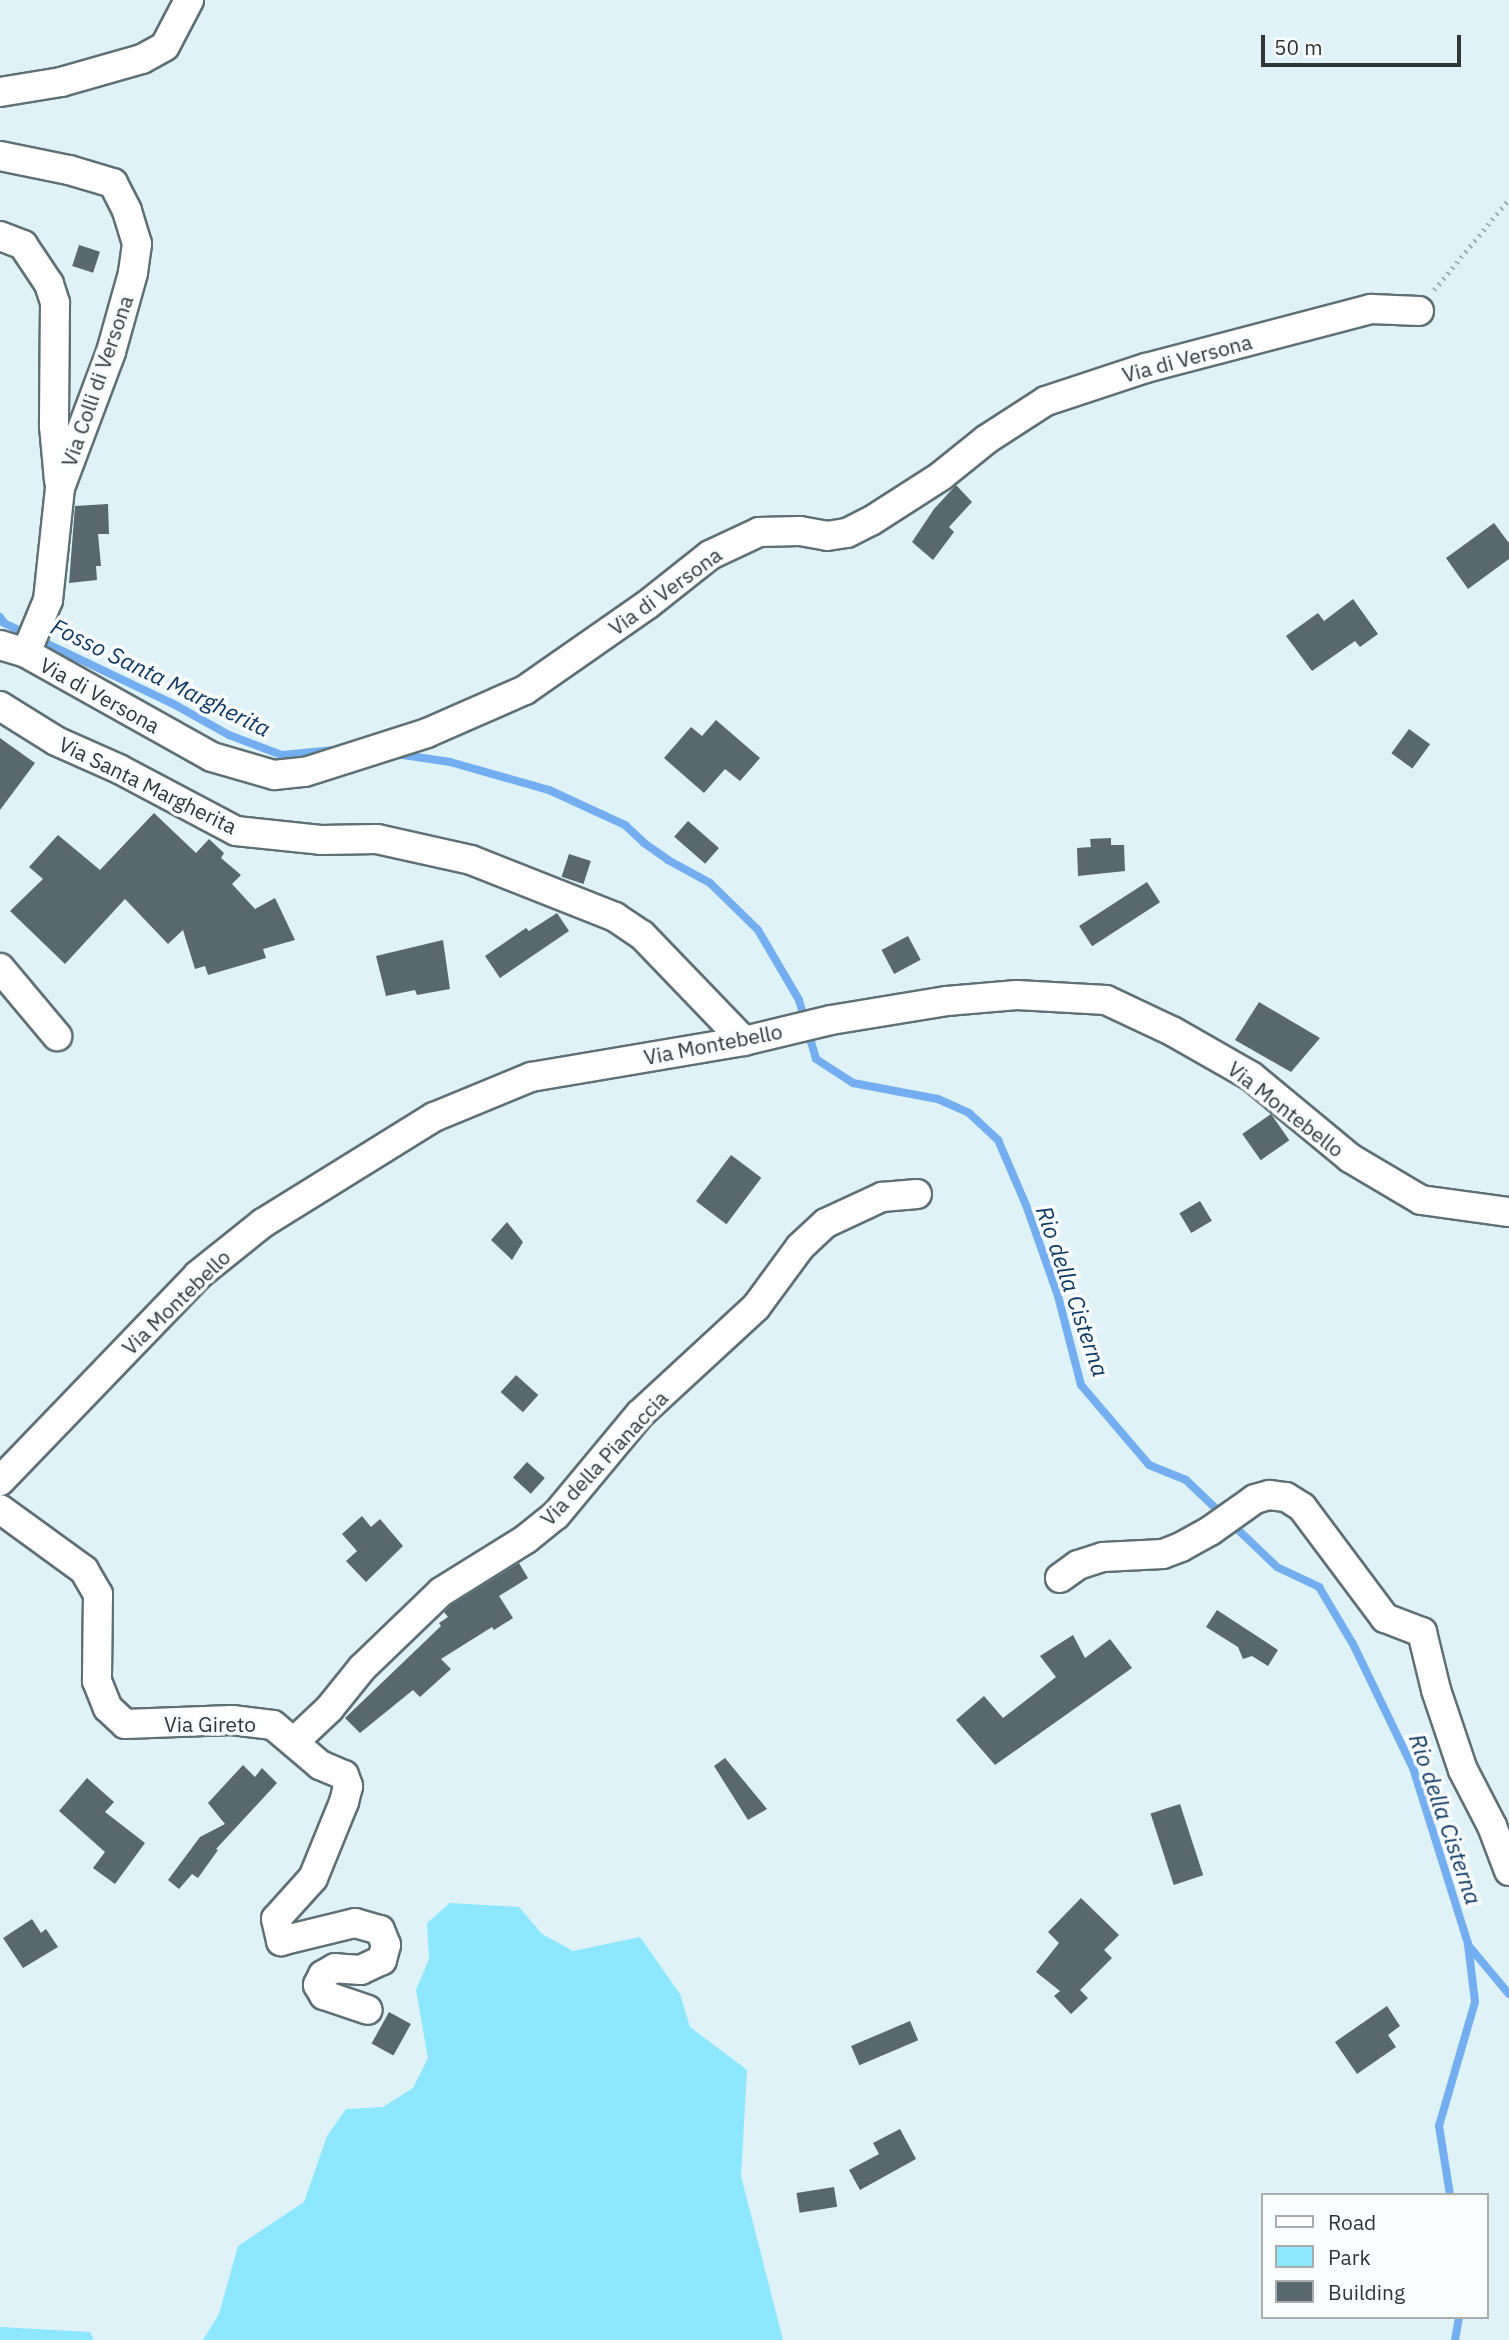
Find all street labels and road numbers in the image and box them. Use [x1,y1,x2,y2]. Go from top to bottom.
street label: Via Colli di Versona [56,292,138,470]
street label: Via di Versona [1119,329,1255,387]
street label: Via di Versona [604,542,726,640]
street label: Via di Versona [36,652,164,738]
street label: Via Santa Margherita [55,731,241,839]
street label: Via Montebello [642,1018,784,1070]
street label: Via Montebello [1223,1056,1349,1162]
street label: Via Montebello [117,1244,235,1360]
street label: Via della Pianaccia [535,1385,673,1531]
street label: Via Gireto [164,1711,256,1737]

